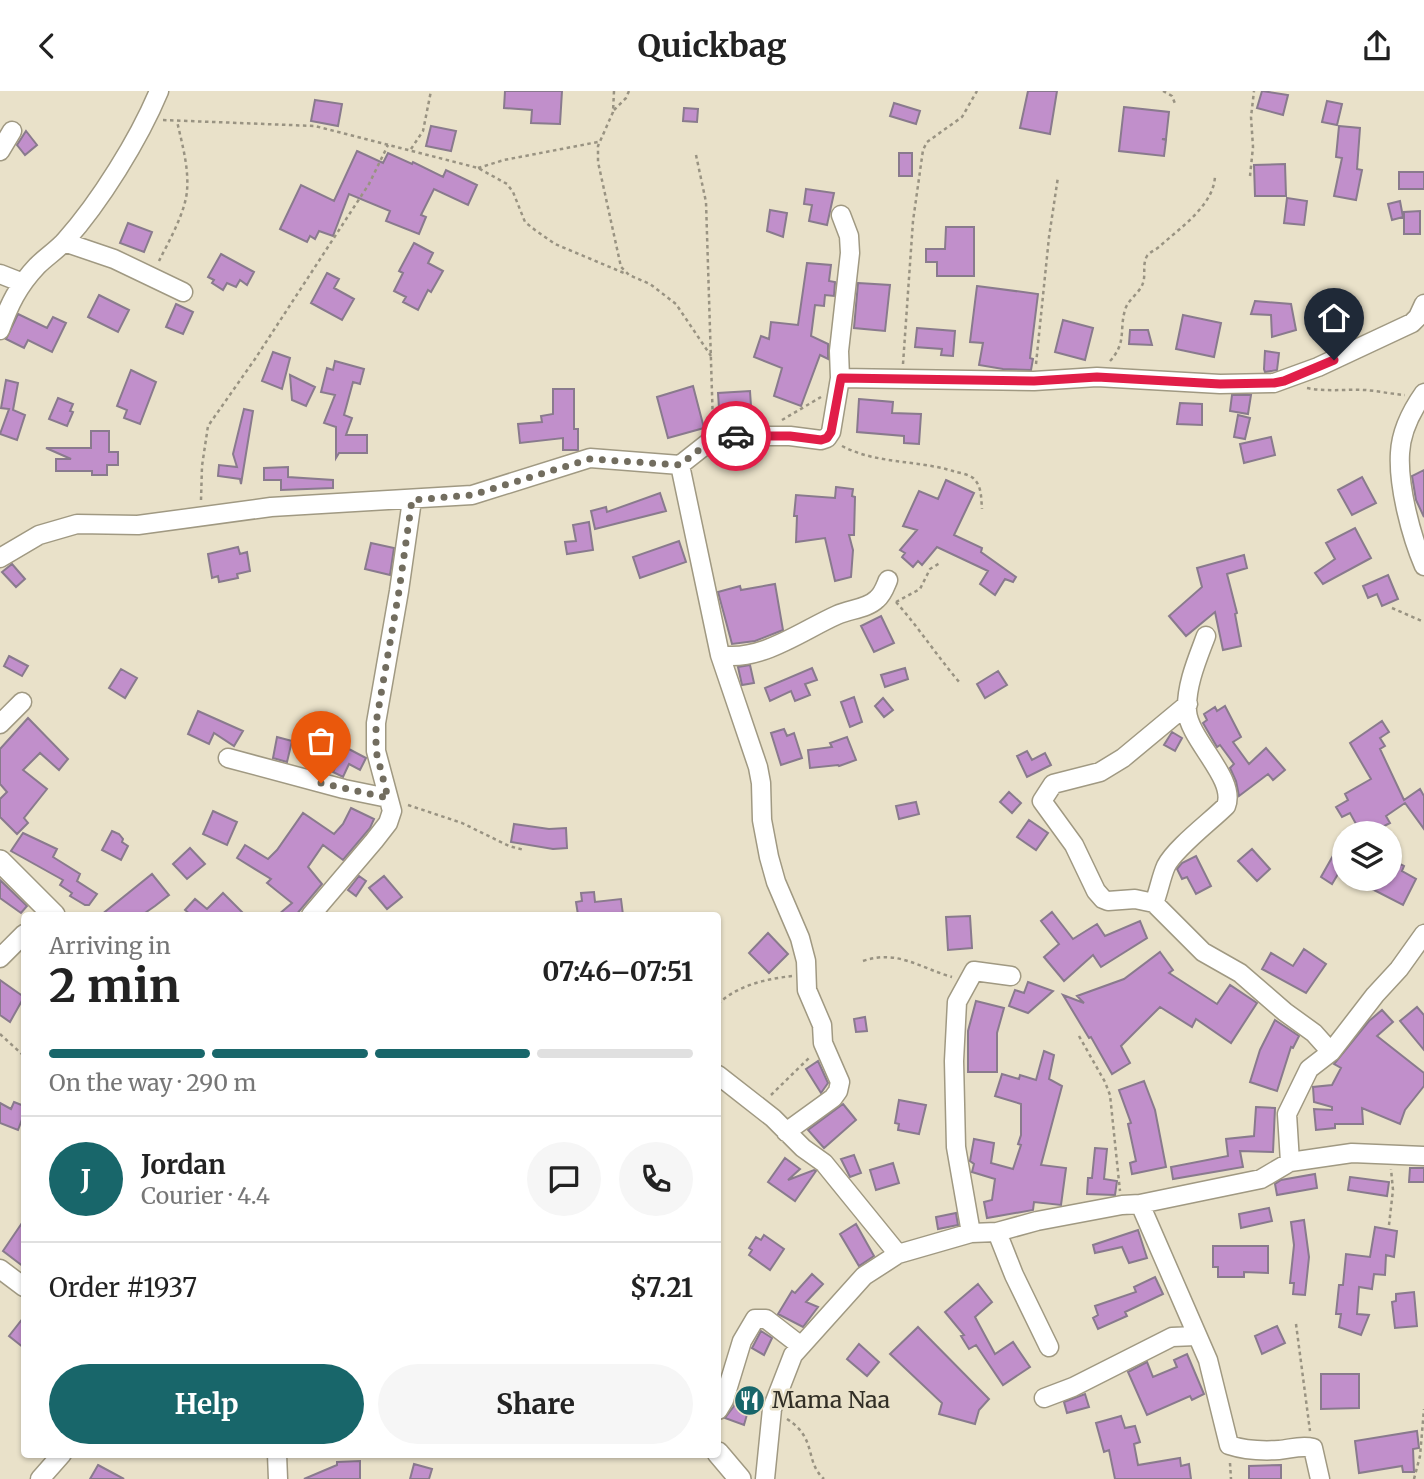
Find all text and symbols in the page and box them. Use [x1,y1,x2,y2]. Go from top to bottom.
text: Quickbag [637,26,787,66]
icon: back [28,27,66,65]
icon: share [1358,27,1396,65]
pin [1304,288,1364,360]
icon: home [1315,299,1353,337]
courier [701,401,771,471]
icon: car [717,417,755,455]
pin [291,711,351,783]
icon: bag [302,722,340,760]
map controls [1332,821,1402,891]
button: layers [1332,821,1402,891]
text: Arriving in [49,931,171,960]
text: 07:46–07:51 [542,955,693,988]
text: 2 min [49,957,180,1015]
text: On the way · 290 m [49,1068,256,1097]
button: chat [527,1142,601,1216]
button: phone [619,1142,693,1216]
text: Jordan [141,1148,226,1181]
text: J [81,1163,91,1196]
text: Courier · 4.4 [141,1181,270,1210]
text: Order #1937 [49,1271,197,1304]
text: $7.21 [630,1271,693,1304]
button: Help [49,1364,364,1444]
button: Share [378,1364,693,1444]
restaurant icon: Mama Naa [732,1383,766,1417]
place label: Mama Naa [772,1385,890,1414]

